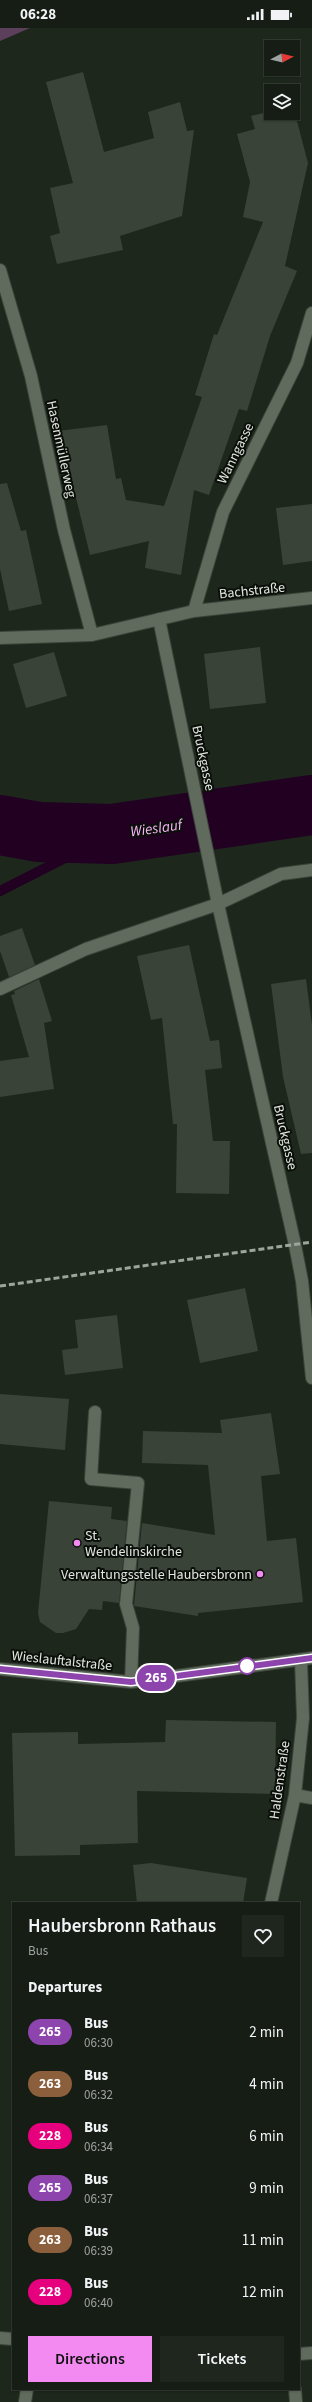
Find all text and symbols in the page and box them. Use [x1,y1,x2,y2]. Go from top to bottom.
text: 06:28 [20,4,56,25]
north arrow [264,40,300,76]
map controls [264,40,300,120]
button: layers [264,84,300,120]
street label: Hasenmüllerweg [41,399,81,500]
street label: Wanngasse [213,419,259,487]
street label: Bachstraße [218,578,286,604]
street label: Bruckgasse [186,724,220,793]
water label: Wieslauf [129,814,185,843]
street label: Bruckgasse [268,1103,302,1172]
place label: St. Wendelinskirche [85,1526,182,1562]
marker: St. Wendelinskirche [72,1538,82,1548]
place label: Verwaltungsstelle Haubersbronn [61,1565,252,1585]
marker: Verwaltungsstelle Haubersbronn [255,1569,265,1579]
street label: Wieslauftalstraße [11,1646,113,1676]
unlabelled marker [238,1657,256,1675]
line badge: 265 [133,1665,179,1691]
text: 265 [145,1668,167,1688]
street label: Haldenstraße [265,1740,295,1821]
text: Haubersbronn Rathaus [28,1913,216,1940]
button: heart [242,1915,284,1957]
text: Bus [28,1942,48,1960]
text: Departures [28,1977,102,1998]
text: Bus [84,2013,108,2034]
text: 265 [39,2022,61,2042]
text: 2 min [249,2022,284,2043]
text: 06:30 [84,2034,113,2052]
text: Bus [84,2065,108,2086]
text: 263 [39,2074,61,2094]
text: 4 min [249,2074,284,2095]
text: 06:32 [84,2086,113,2104]
text: Bus [84,2117,108,2138]
text: 228 [39,2126,61,2146]
text: 6 min [249,2126,284,2147]
text: 06:34 [84,2138,113,2156]
text: Bus [84,2169,108,2190]
text: 265 [39,2178,61,2198]
text: 9 min [249,2178,284,2199]
text: 06:37 [84,2190,113,2208]
text: Bus [84,2221,108,2242]
text: 263 [39,2230,61,2250]
text: 11 min [242,2230,284,2251]
text: 06:39 [84,2242,113,2260]
text: Bus [84,2273,108,2294]
text: 228 [39,2282,61,2302]
text: 12 min [242,2282,284,2303]
text: 06:40 [84,2294,113,2312]
button: Directions [28,2336,152,2382]
button: Tickets [160,2336,284,2382]

